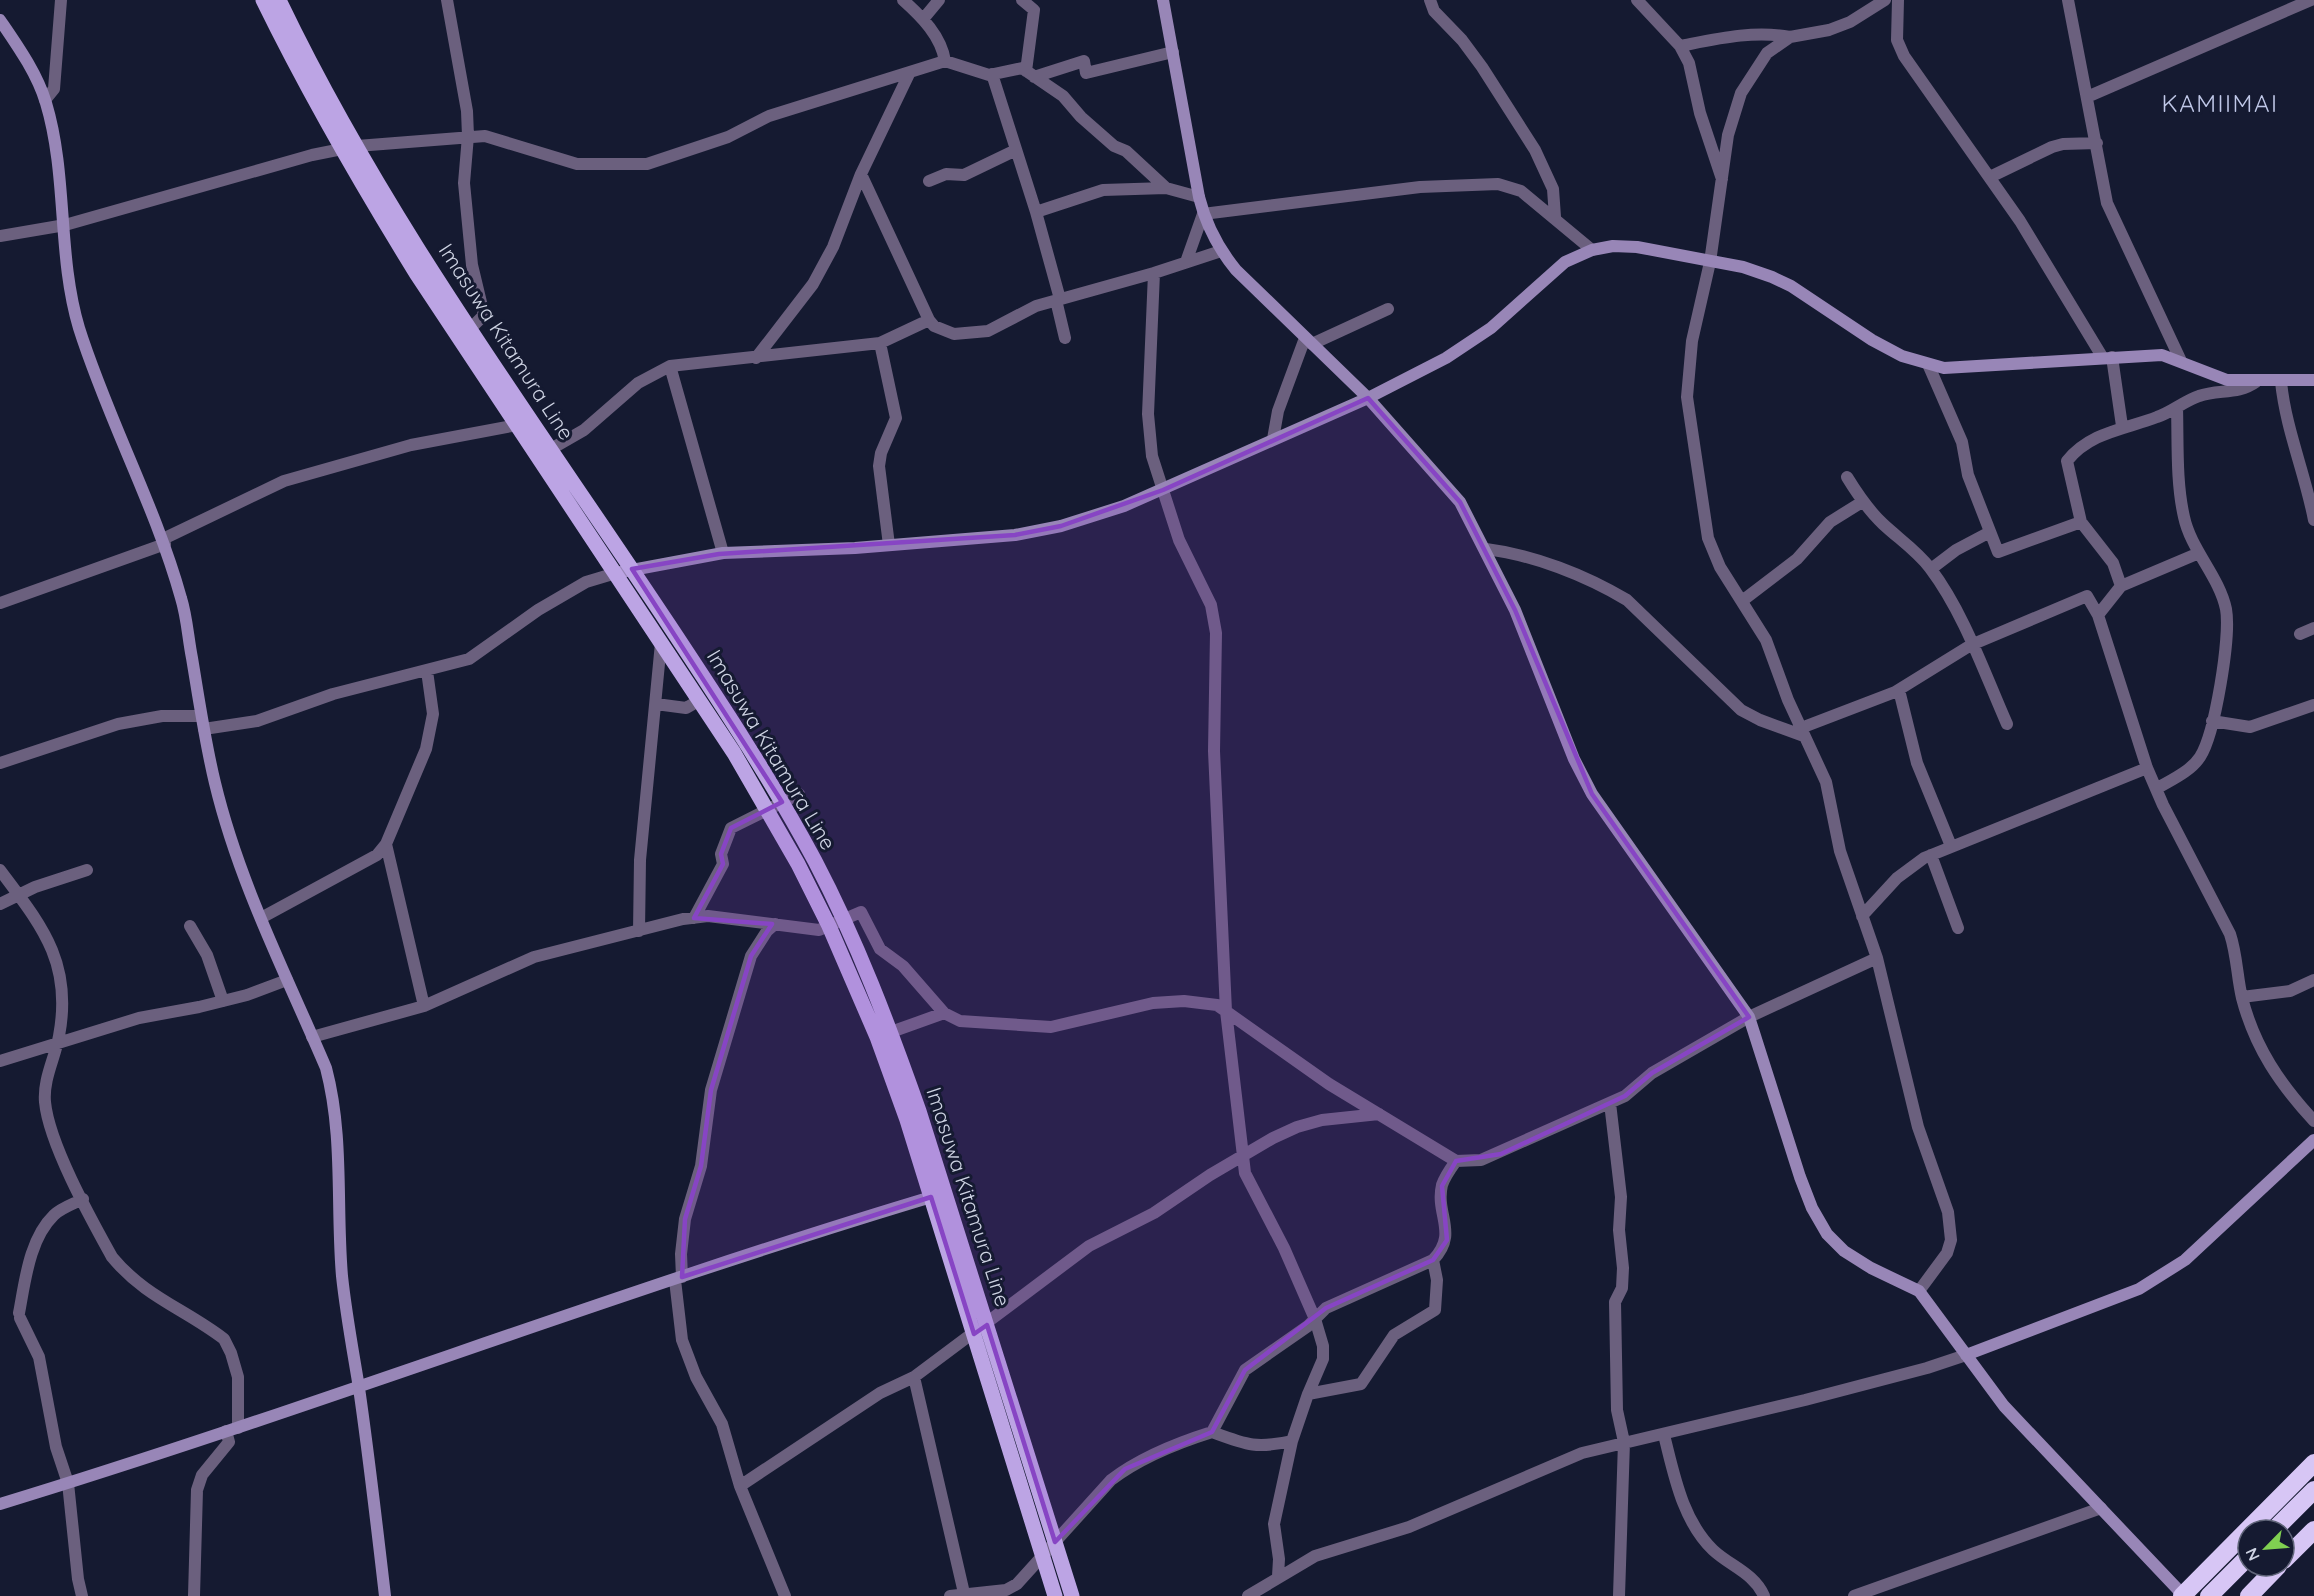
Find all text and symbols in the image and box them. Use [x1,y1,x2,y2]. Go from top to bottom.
district label: KAMIIMAI [2162,88,2278,118]
street label: Imasuwa Kitamura Line [434,238,580,444]
street label: Imasuwa Kitamura Line [702,645,842,854]
street label: Imasuwa Kitamura Line [921,1084,1017,1310]
north arrow [2236,1518,2296,1578]
text: N [2241,1545,2264,1564]

